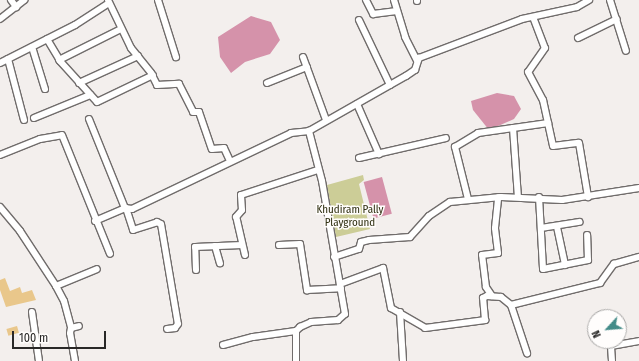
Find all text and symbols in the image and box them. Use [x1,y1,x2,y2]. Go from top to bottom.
park label: Khudiram Pally Playground [316,204,384,230]
north arrow [587,309,627,349]
scale bar [14,323,108,349]
text: N [589,328,604,340]
text: 100 m [19,331,48,345]

